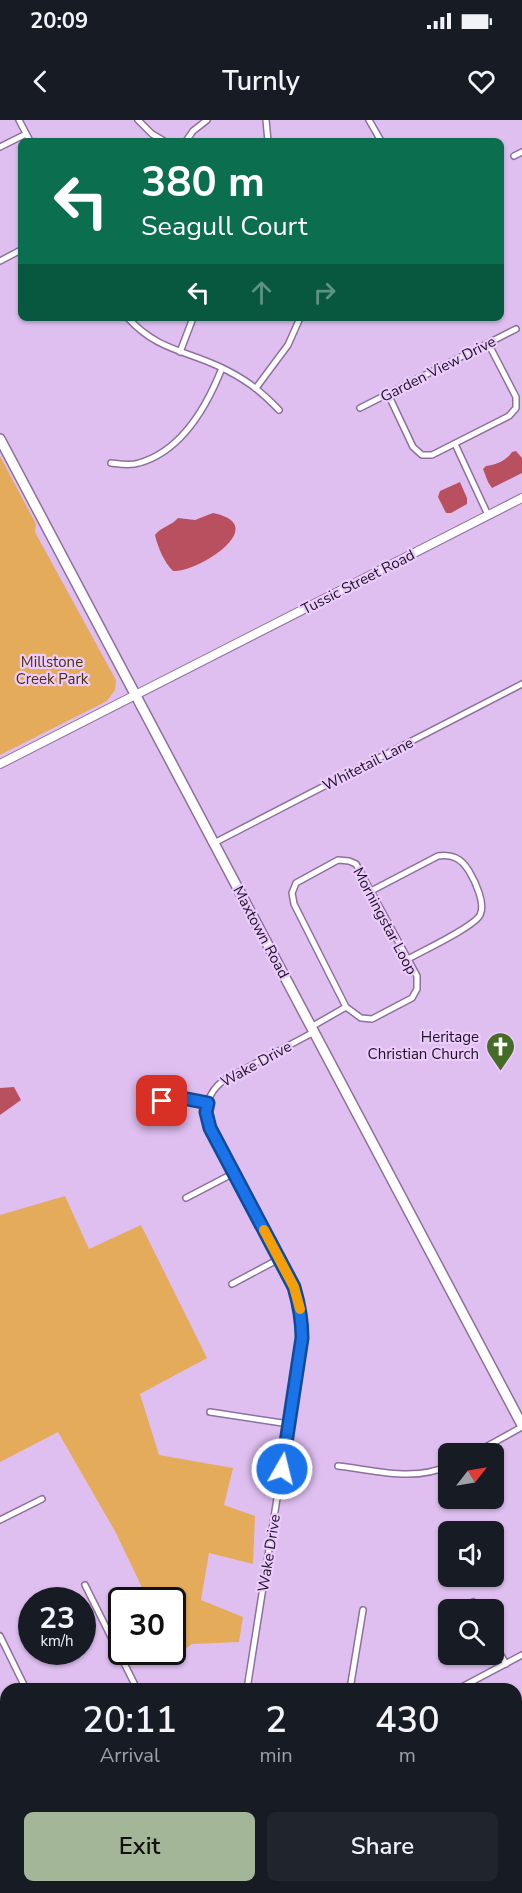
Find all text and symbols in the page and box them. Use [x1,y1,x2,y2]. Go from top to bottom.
text: 20:09 [30,6,88,36]
text: Turnly [222,63,300,100]
icon: back [24,65,57,98]
icon: heart [465,65,498,98]
text: 380 m [141,154,265,211]
icon: left [42,162,120,240]
text: Seagull Court [141,208,307,245]
icon: left [182,276,215,309]
icon: ahead [245,276,278,309]
icon: right [308,276,341,309]
street label: Garden View Drive [377,331,499,407]
street label: Tussic Street Road [298,545,418,619]
park label: Millstone Creek Park [16,652,89,689]
street label: Whitetail Lane [319,733,417,795]
street label: Morningstar Loop [348,864,422,978]
street label: Maxtown Road [228,882,294,982]
place label: Heritage Christian Church [368,1027,479,1064]
church icon: Heritage Christian Church [484,1030,516,1072]
street label: Wake Drive [217,1036,295,1092]
pin [136,1075,187,1126]
icon: arrive [145,1084,178,1117]
position arrow [250,1437,314,1501]
north arrow [438,1443,504,1509]
map controls [438,1443,504,1665]
street label: Wake Drive [253,1513,285,1593]
button: sound [438,1521,504,1587]
speed limit sign: 30 [108,1587,186,1665]
text: 23 [39,1598,75,1639]
button: search [438,1599,504,1665]
text: km/h [40,1631,74,1651]
text: 20:11 [82,1696,177,1745]
text: 2 [265,1696,287,1745]
text: 430 [375,1696,440,1745]
text: Arrival [100,1742,160,1769]
text: min [260,1742,293,1769]
text: m [399,1742,416,1769]
button: Exit [24,1812,255,1881]
button: Share [267,1812,498,1881]

